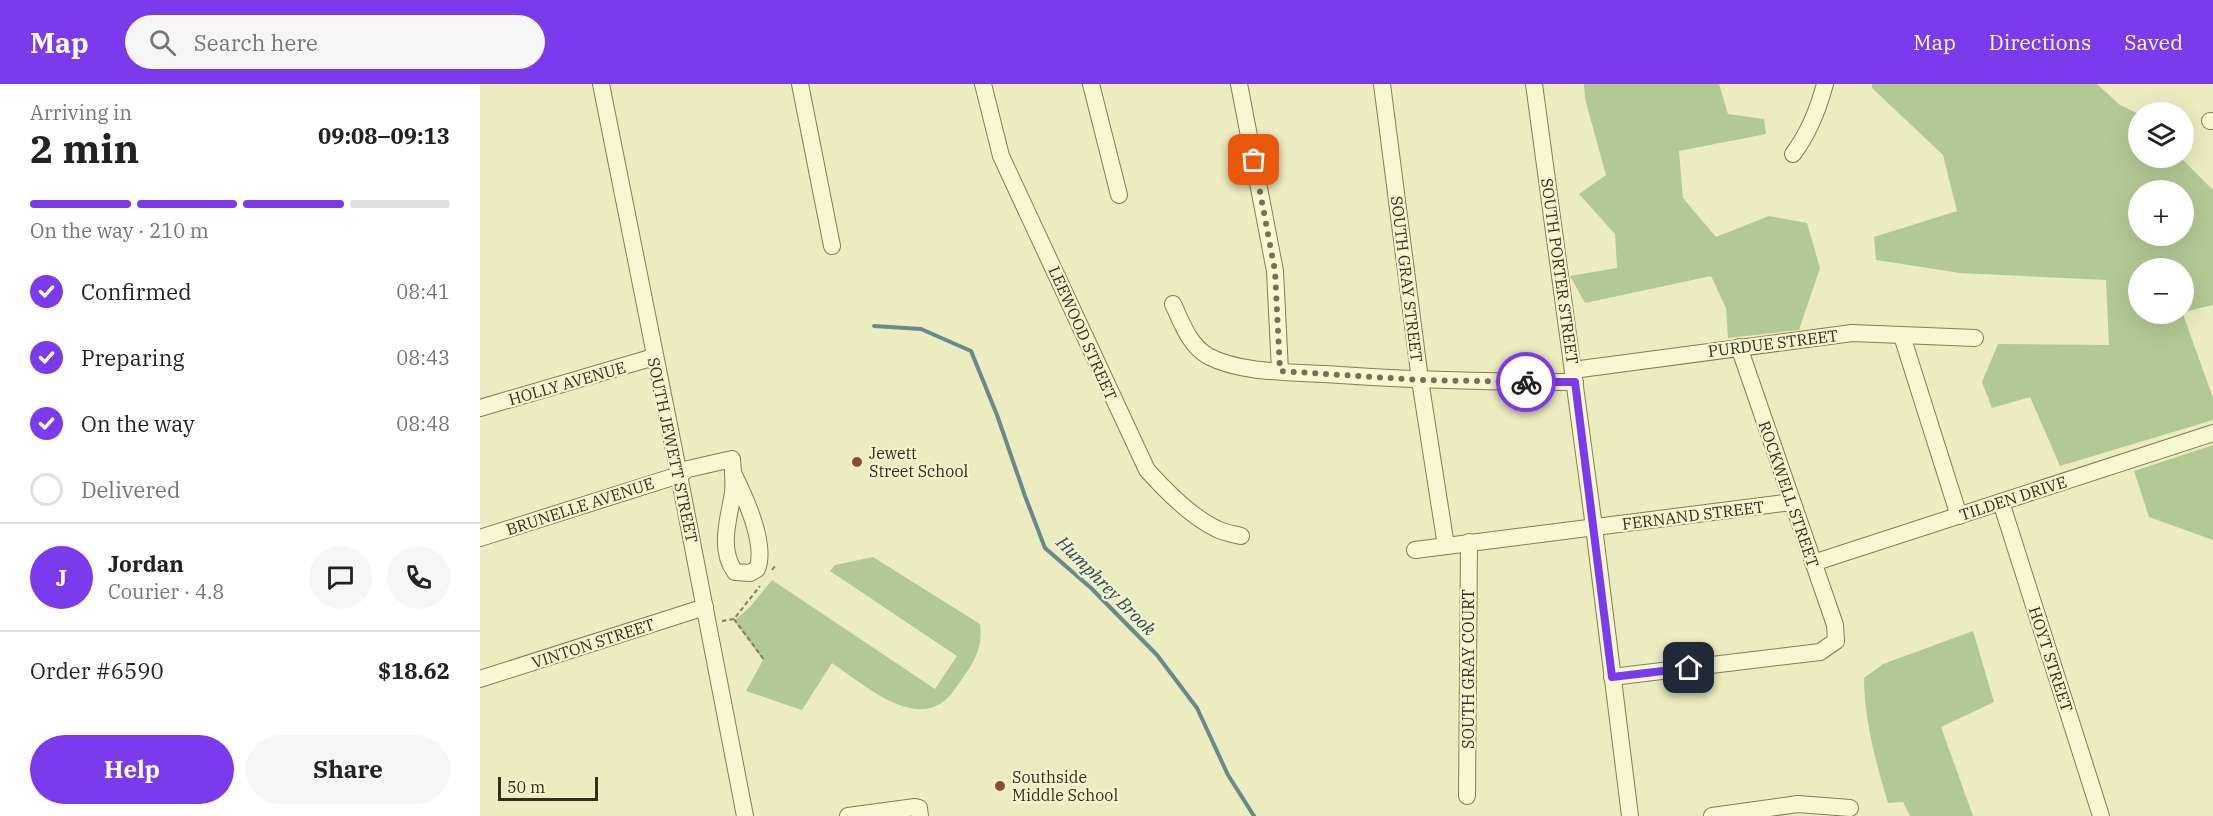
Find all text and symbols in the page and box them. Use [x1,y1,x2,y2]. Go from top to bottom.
search box [125,15,545,69]
text: Map [30,24,89,61]
icon: search [146,26,179,59]
text: Search here [194,28,318,57]
text: Map [1913,28,1956,56]
text: Directions [1989,28,2091,56]
text: Saved [2124,28,2183,56]
text: Arriving in [30,99,132,126]
map controls [2128,102,2194,324]
button: layers [2128,102,2194,168]
text: 09:08–09:13 [318,121,450,150]
text: 2 min [30,123,139,174]
pin [1228,134,1279,185]
icon: bag [1237,143,1270,176]
street label: SOUTH PORTER STREET [1537,177,1583,365]
button: + [2128,180,2194,246]
street label: SOUTH GRAY STREET [1387,195,1427,363]
text: On the way · 210 m [30,217,209,244]
button: − [2128,258,2194,324]
street label: LEEWOOD STREET [1044,263,1122,403]
icon: check [30,275,63,308]
text: Confirmed [81,277,192,306]
text: 08:41 [396,278,450,305]
street label: PURDUE STREET [1707,325,1839,361]
icon: check [30,341,63,374]
text: Preparing [81,343,185,372]
text: 08:43 [396,344,450,371]
courier [1496,352,1556,412]
street label: SOUTH JEWETT STREET [644,356,702,544]
street label: HOLLY AVENUE [506,357,628,409]
icon: bike [1510,366,1543,399]
icon: check [30,407,63,440]
text: On the way [81,409,195,438]
text: 08:48 [396,410,450,437]
street label: ROCKWELL STREET [1755,418,1823,570]
place label: Jewett Street School [869,443,969,481]
marker: Jewett Street School [850,455,864,469]
street label: TILDEN DRIVE [1957,471,2069,525]
street label: BRUNELLE AVENUE [504,473,656,539]
text: Delivered [81,475,180,504]
street label: FERNAND STREET [1621,496,1765,534]
water label: Humphrey Brook [1051,530,1161,641]
button: chat [309,546,372,609]
button: phone [387,546,450,609]
text: Jordan [108,549,184,578]
text: J [56,563,67,592]
text: Courier · 4.8 [108,578,224,605]
street label: SOUTH GRAY COURT [1458,589,1478,749]
street label: HOYT STREET [2025,604,2077,714]
street label: VINTON STREET [529,614,657,672]
pin [1663,642,1714,693]
icon: home [1672,651,1705,684]
text: Order #6590 [30,656,164,685]
text: $18.62 [378,656,450,685]
button: Help [30,735,234,804]
button: Share [246,735,450,804]
place label: Southside Middle School [1012,767,1118,805]
scale bar [498,774,598,802]
text: 50 m [507,777,545,797]
marker: Southside Middle School [993,779,1007,793]

